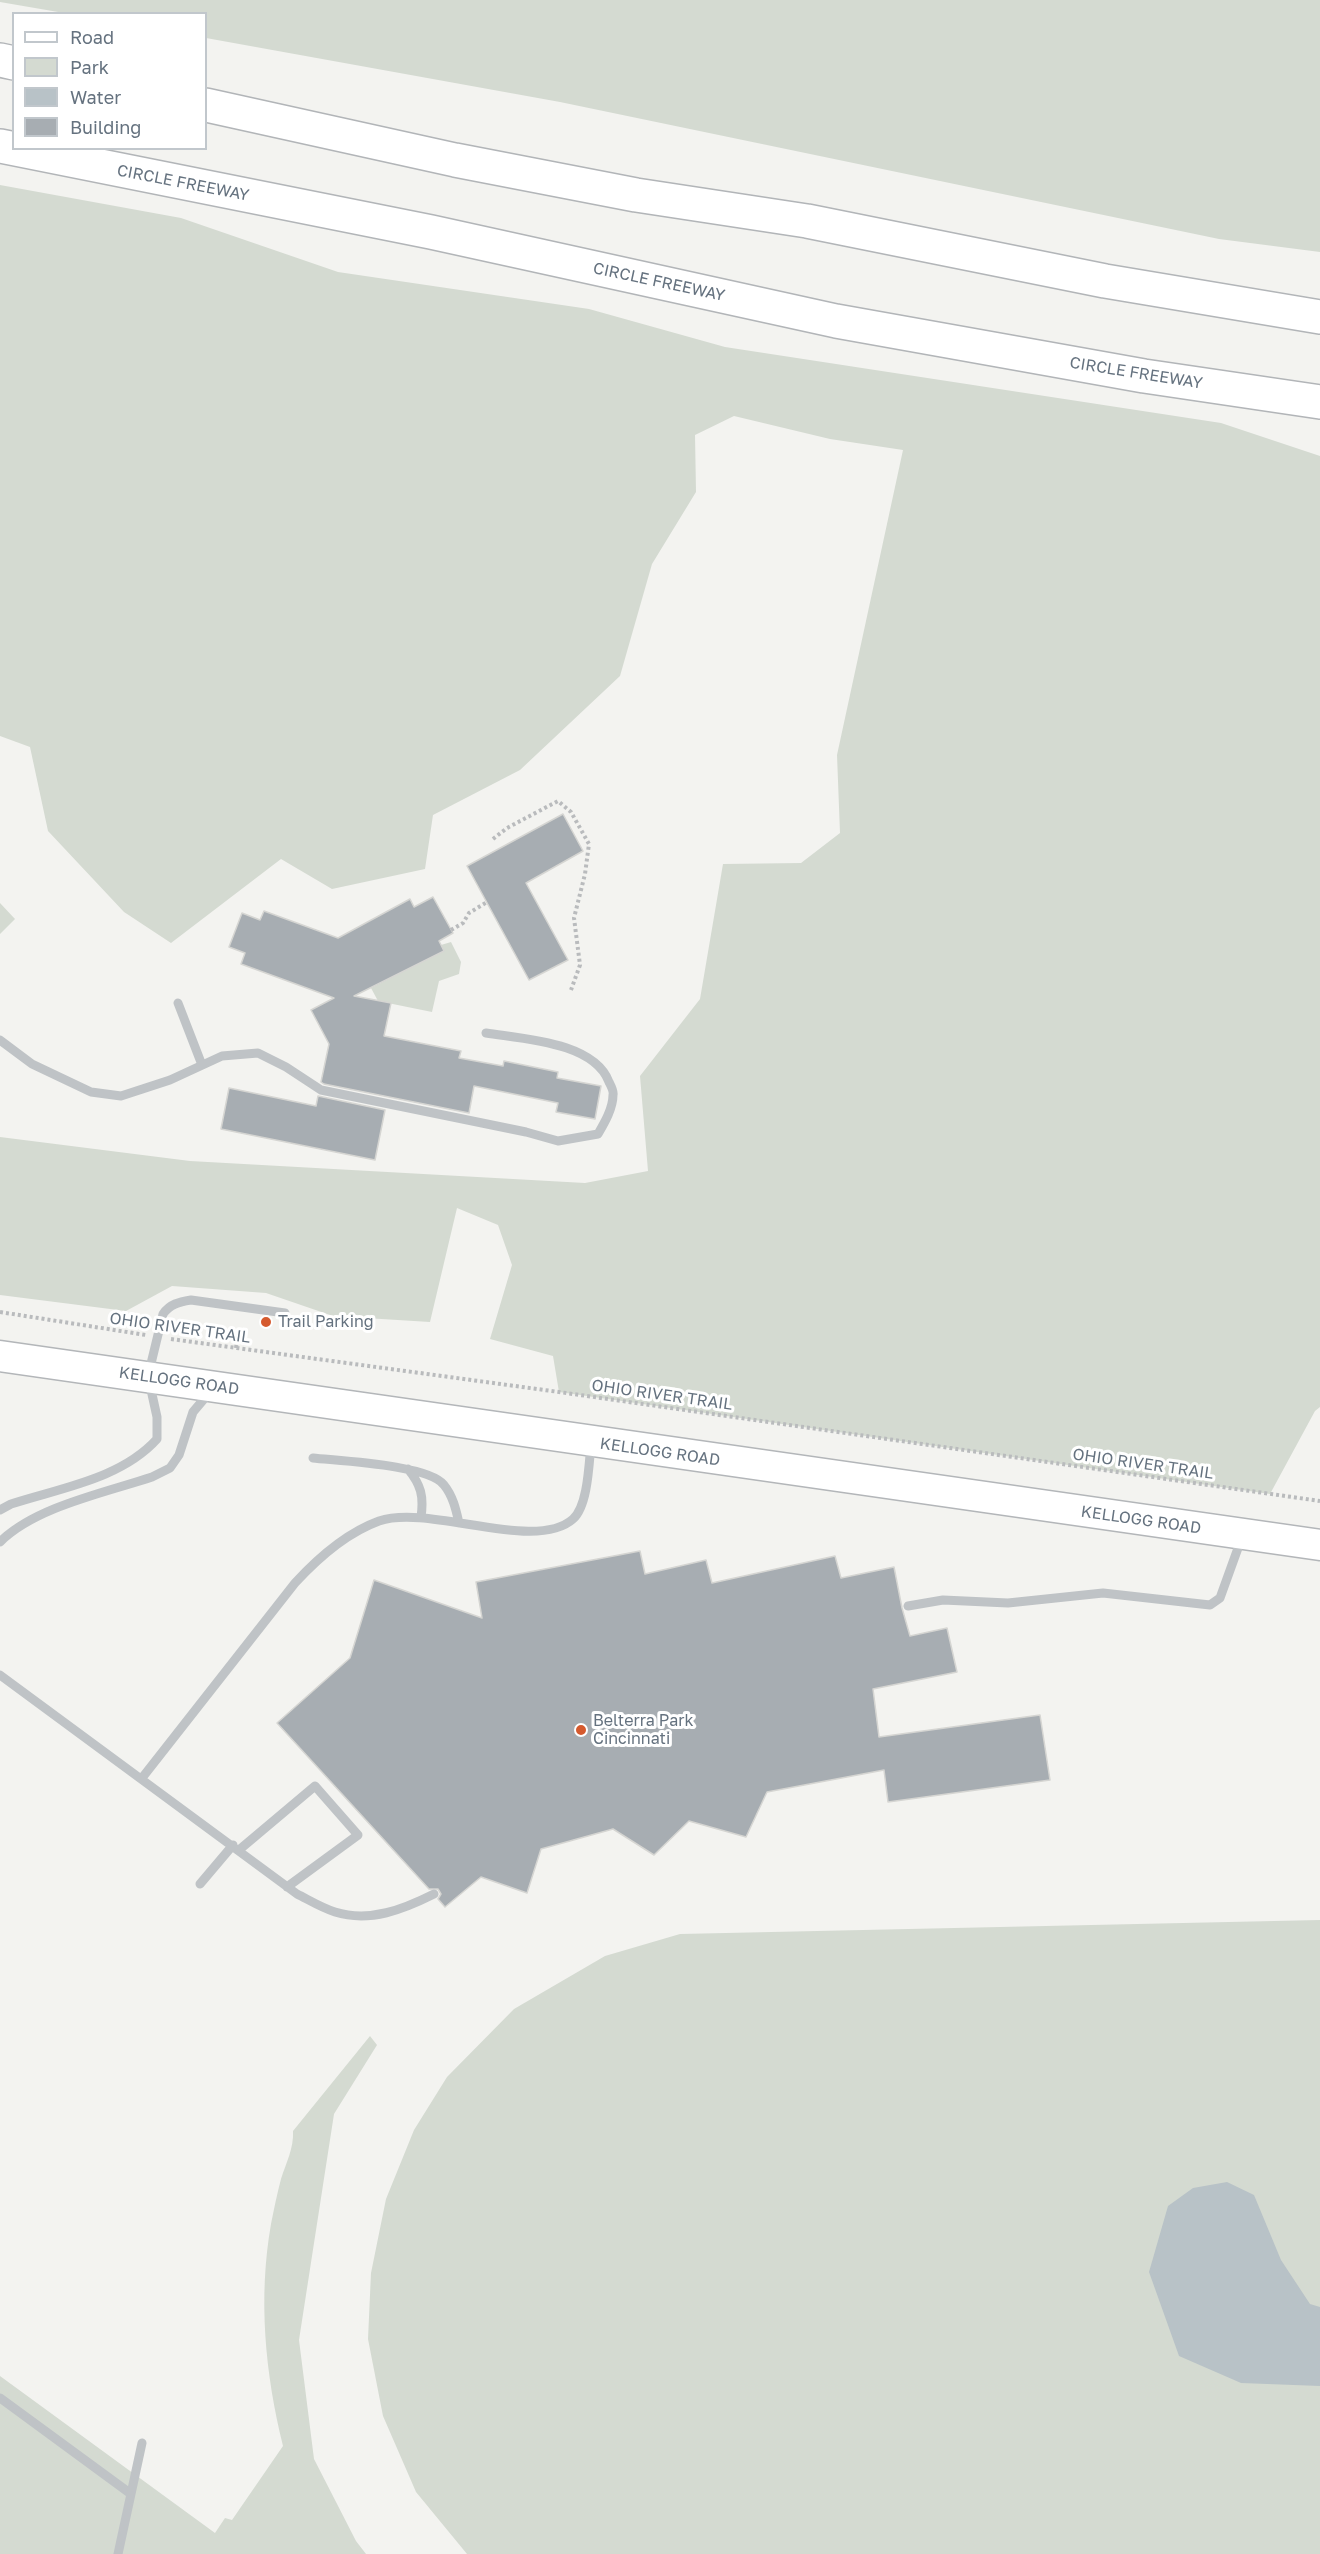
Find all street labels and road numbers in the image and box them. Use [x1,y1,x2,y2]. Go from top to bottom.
street label: CIRCLE FREEWAY [115,161,251,205]
street label: CIRCLE FREEWAY [591,259,727,305]
street label: CIRCLE FREEWAY [1068,353,1204,393]
street label: OHIO RIVER TRAIL [108,1309,252,1347]
street label: KELLOGG ROAD [118,1363,240,1399]
street label: OHIO RIVER TRAIL [590,1376,734,1414]
street label: KELLOGG ROAD [599,1434,721,1470]
street label: OHIO RIVER TRAIL [1071,1445,1215,1483]
street label: KELLOGG ROAD [1080,1502,1202,1538]

